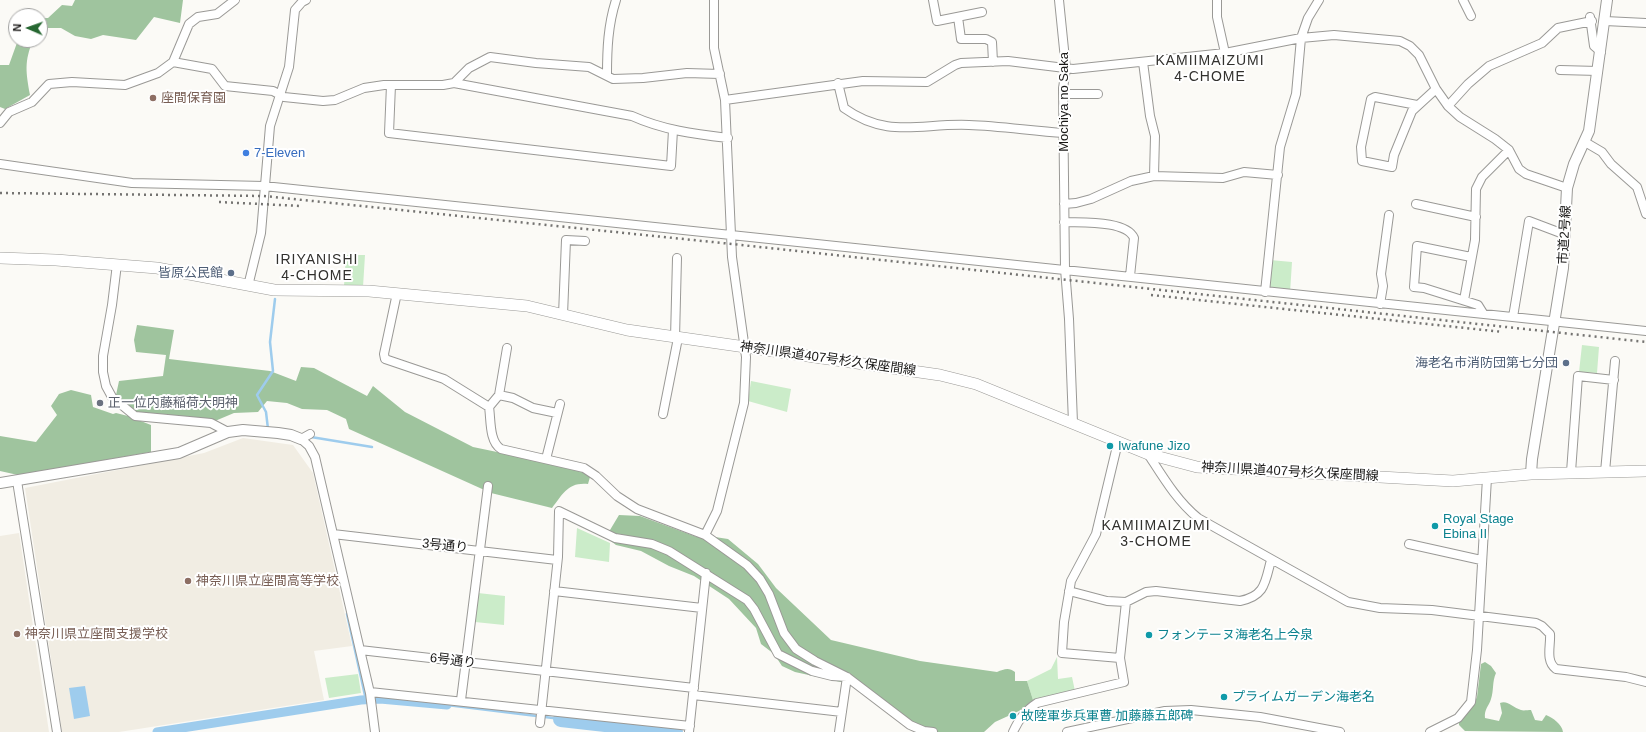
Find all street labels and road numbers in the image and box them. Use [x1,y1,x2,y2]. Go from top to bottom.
street label: Mochiya no Saka [1056,52,1072,152]
street label: 市道2号線 [1556,205,1574,265]
street label: 神奈川県道407号杉久保座間線 [739,339,917,379]
street label: 神奈川県道407号杉久保座間線 [1201,460,1379,484]
street label: 3号通り [421,536,469,556]
street label: 6号通り [429,650,477,672]

